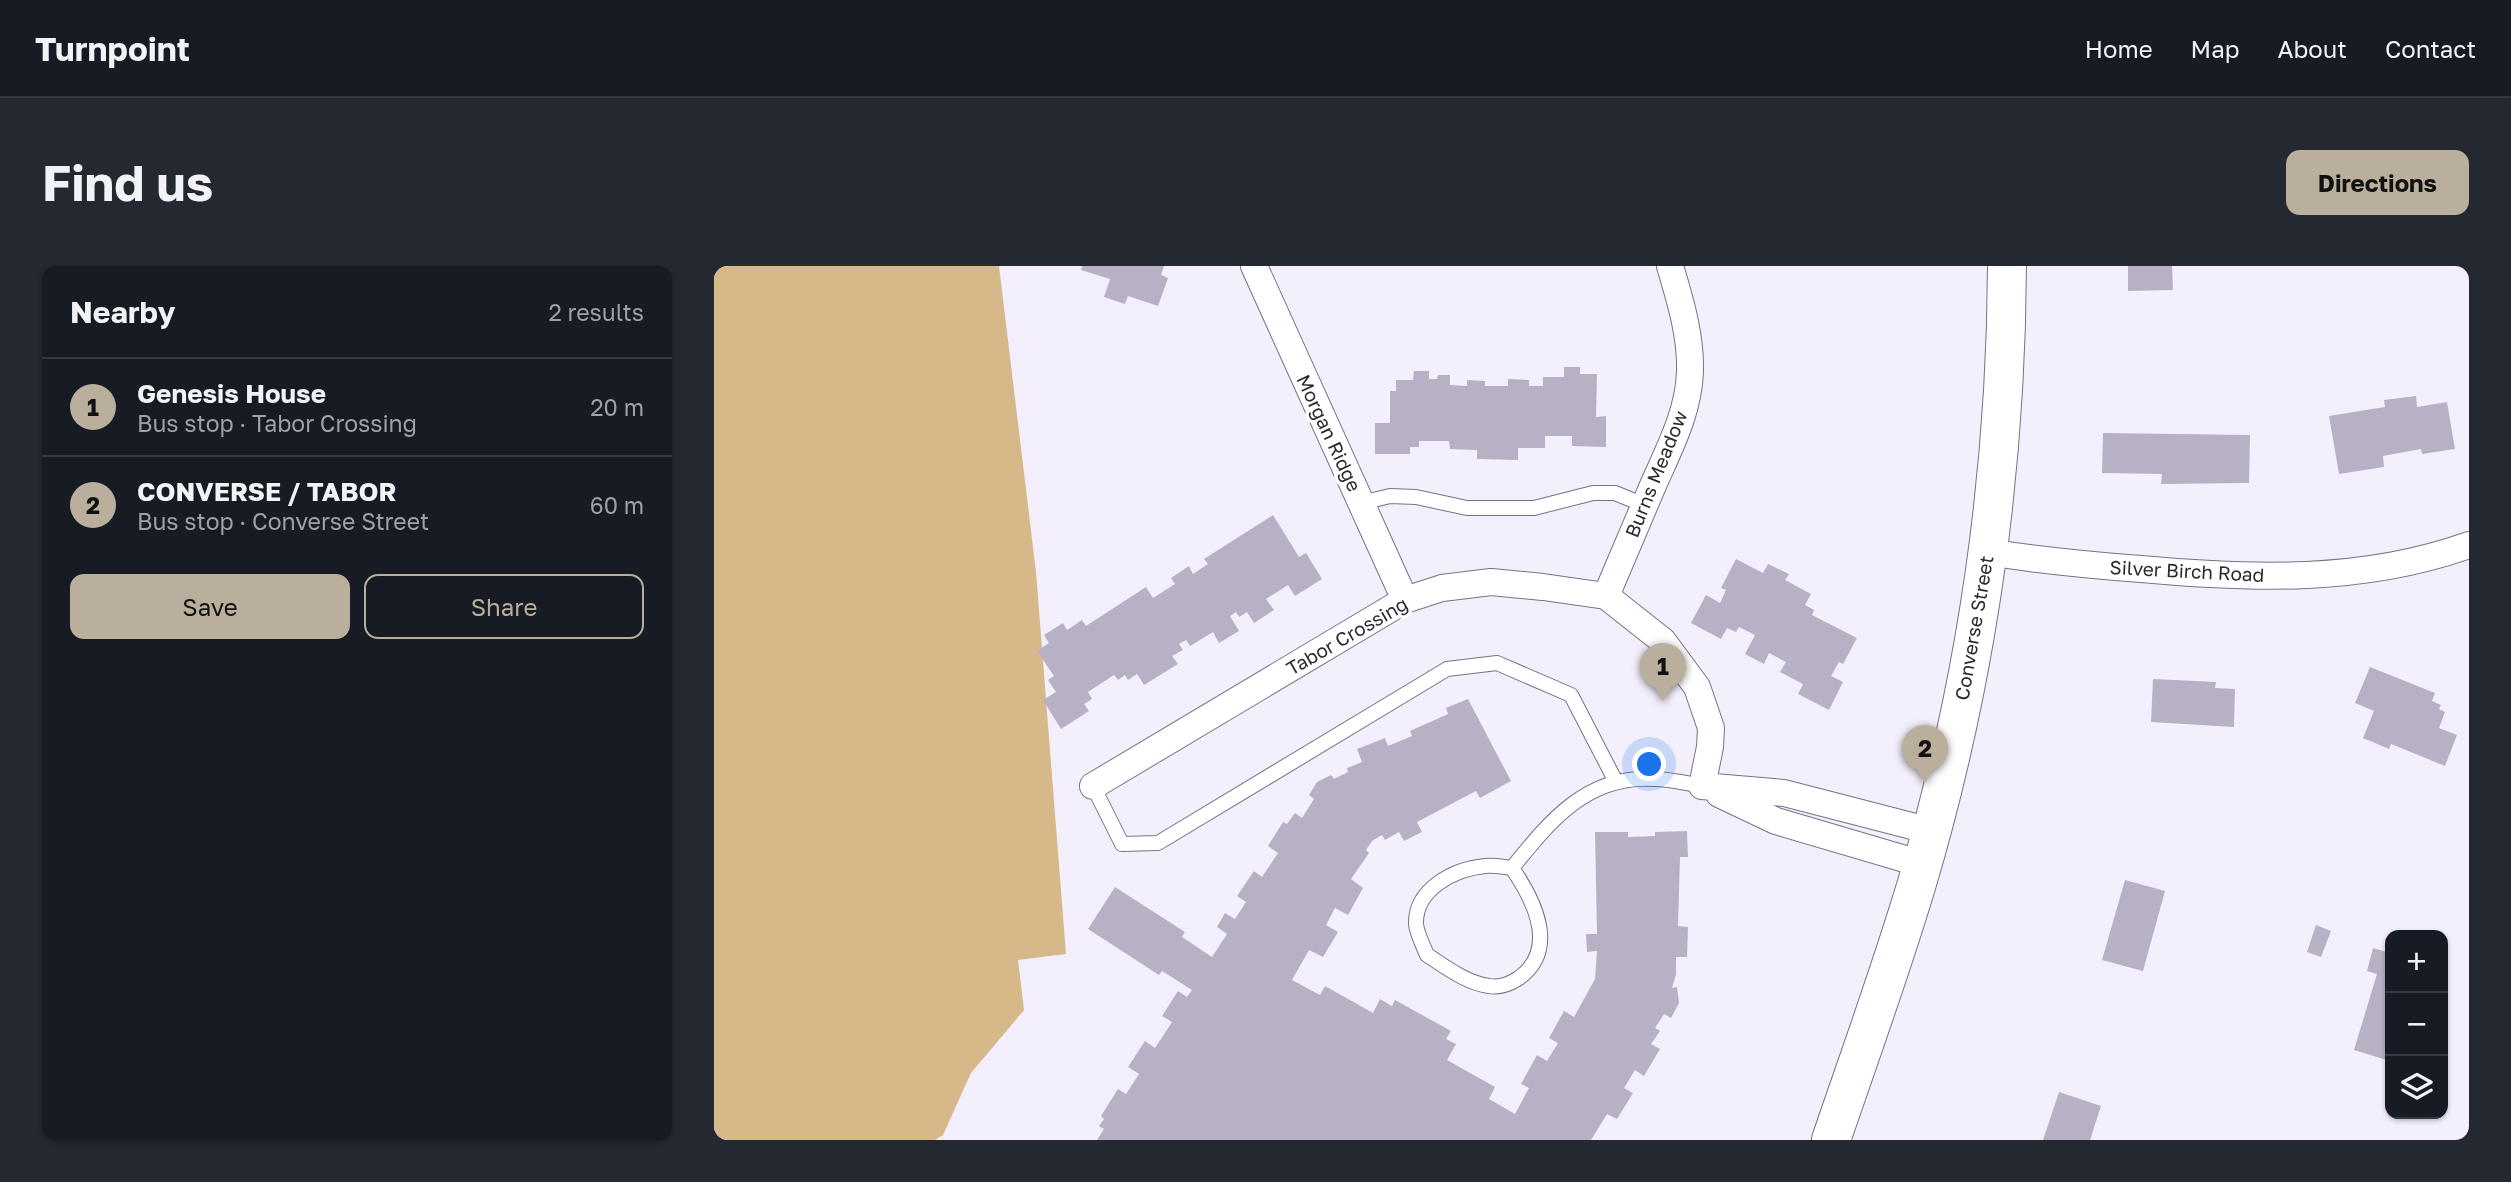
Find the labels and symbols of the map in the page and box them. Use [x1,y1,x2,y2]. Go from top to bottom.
street label: Morgan Ridge [1292,371,1367,495]
street label: Burns Meadow [1620,407,1691,540]
street label: Converse Street [1949,554,1998,702]
street label: Silver Birch Road [2109,555,2265,586]
street label: Tabor Crossing [1282,592,1411,680]
pin: 1 [1640,643,1686,701]
pin: 2 [1902,725,1948,783]
your location [1632,747,1666,781]

